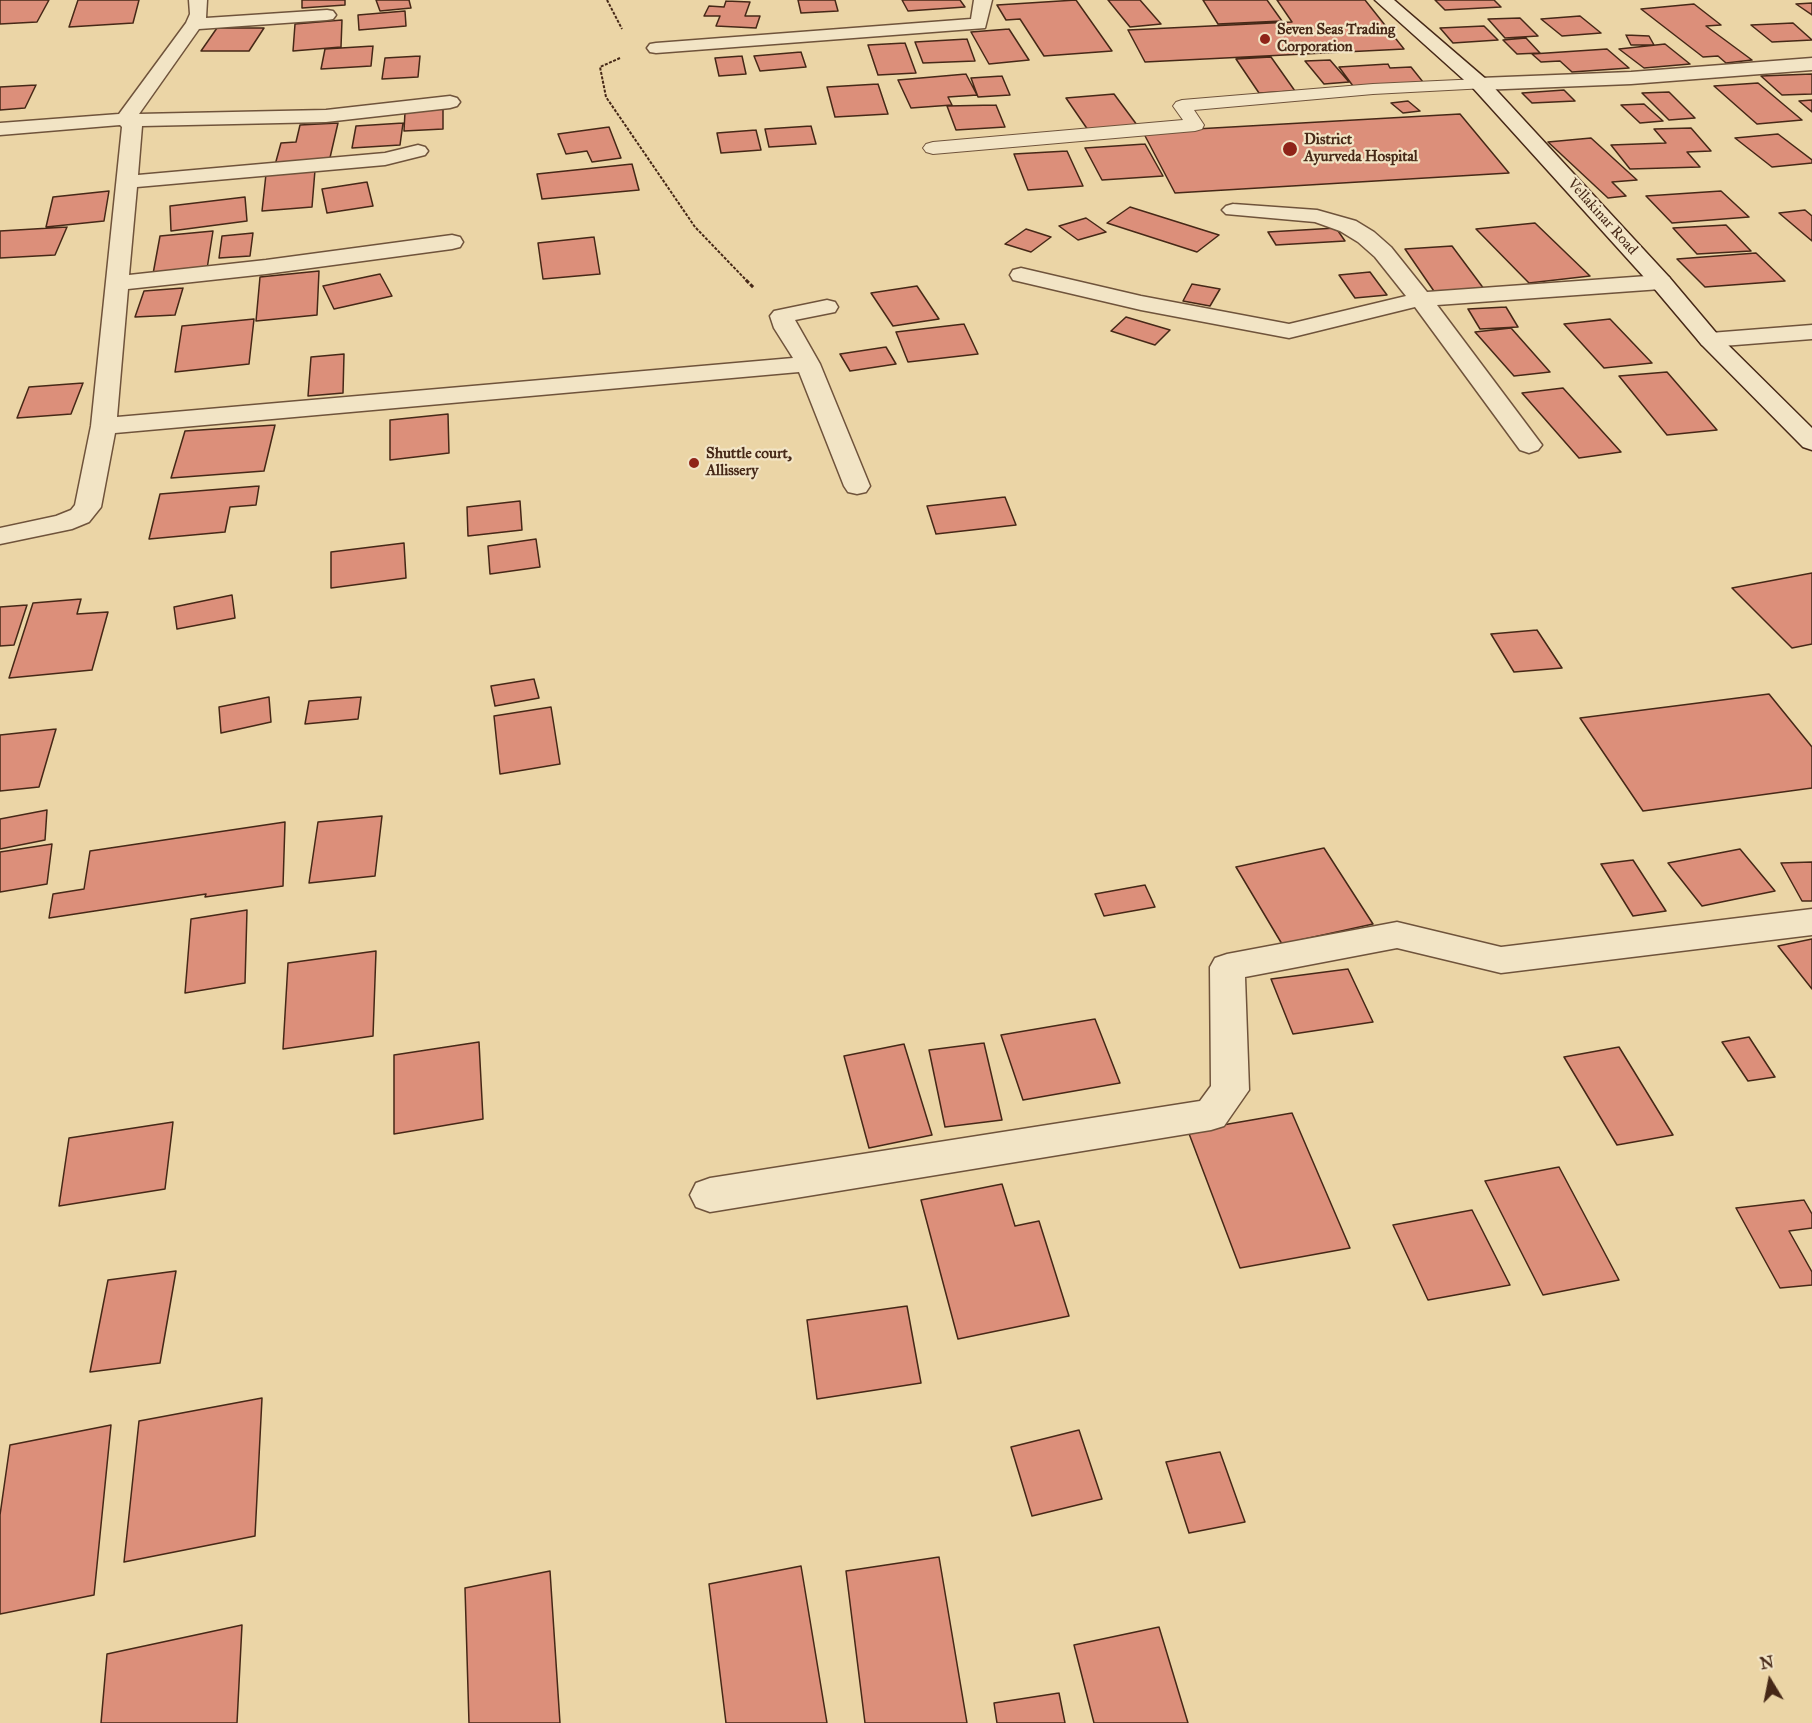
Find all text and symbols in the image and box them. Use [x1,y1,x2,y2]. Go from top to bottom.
place label: Seven Seas Trading Corporation [1277,21,1395,56]
marker: Seven Seas Trading Corporation [1258,32,1272,46]
place label: District Ayurveda Hospital [1304,131,1418,166]
marker: District Ayurveda Hospital [1281,140,1299,158]
street label: Vellakinar Road [1563,175,1641,259]
place label: Shuttle court, Allissery [706,445,792,480]
marker: Shuttle court, Allissery [687,456,701,470]
north arrow [1740,1651,1800,1711]
text: N [1758,1652,1775,1673]

